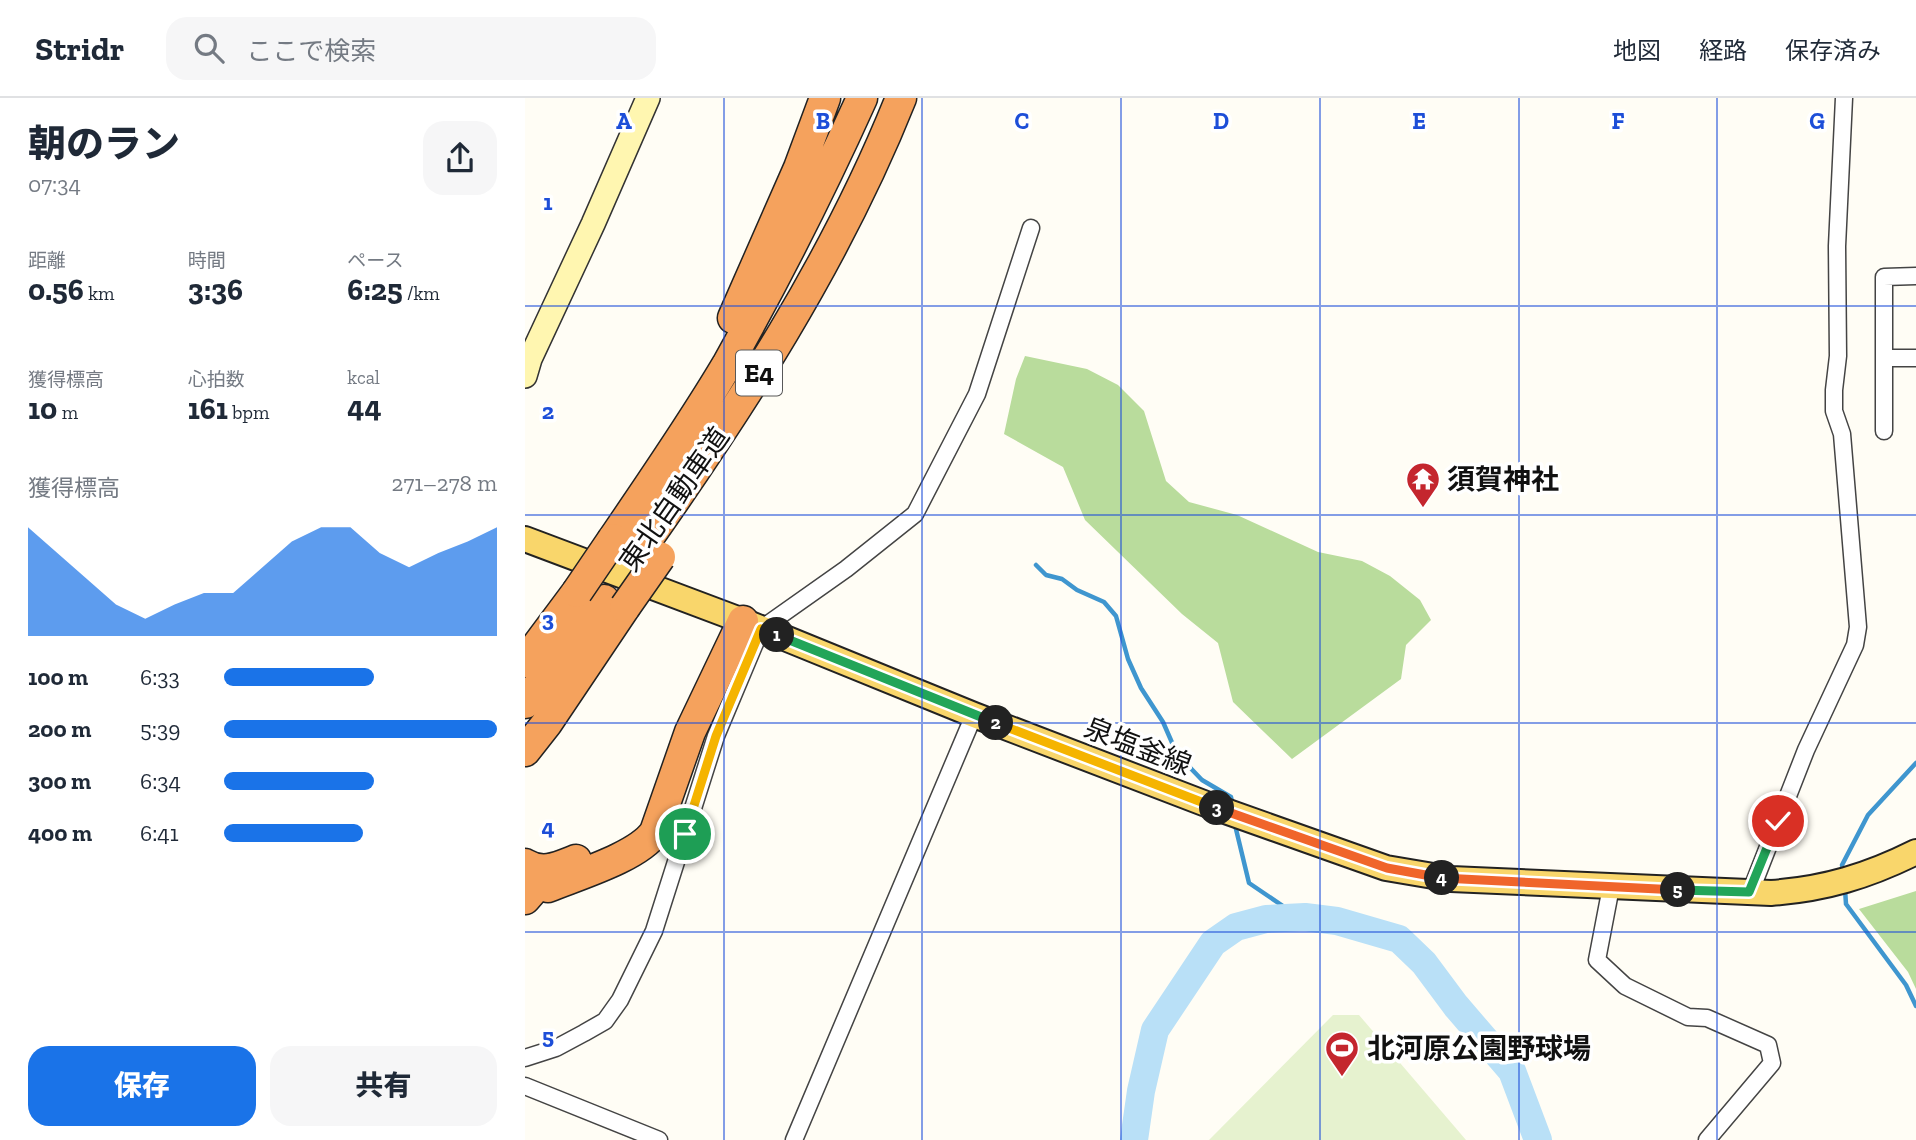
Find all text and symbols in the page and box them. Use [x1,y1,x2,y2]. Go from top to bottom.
search box [166,17,656,80]
text: Stridr [35,29,124,68]
icon: search [190,29,228,67]
text: ここで検索 [246,35,376,67]
text: 地図 [1613,36,1661,65]
text: 経路 [1699,36,1747,65]
text: 保存済み [1785,36,1881,65]
text: A [616,107,632,135]
text: B [816,107,830,135]
text: C [1015,107,1029,135]
text: D [1213,107,1229,135]
text: E [1412,107,1426,135]
text: F [1611,107,1625,135]
text: G [1809,107,1825,135]
text: 朝のラン [28,121,180,167]
button: share [423,121,497,195]
text: 07:34 [28,170,81,198]
text: 1 [543,188,553,216]
text: 距離 [28,249,66,272]
text: 時間 [188,249,226,272]
text: ペース [347,249,403,272]
text: 0.56 [28,272,84,308]
text: 3:36 [188,272,243,308]
text: 6:25 [347,272,403,308]
text: km [84,282,114,305]
text: /km [403,282,440,305]
road number: E4 [736,350,782,396]
text: kcal [347,366,380,389]
text: 獲得標高 [28,368,104,391]
text: 心拍数 [188,368,245,391]
text: 44 [347,389,382,425]
text: 10 [28,391,57,427]
text: 161 [188,391,228,427]
text: 2 [542,397,554,425]
text: m [57,401,78,424]
text: bpm [228,401,269,424]
street label: 東北自動車道 [613,421,736,578]
temple icon: 須賀神社 [1404,460,1442,509]
place label: 須賀神社 [1447,463,1559,496]
text: 271–278 m [392,469,497,497]
text: 獲得標高 [28,474,120,502]
text: 3 [542,605,554,633]
pin: 1 [759,618,795,652]
text: 1 [773,623,780,646]
text: 100 m [28,663,88,691]
text: 6:33 [140,663,180,691]
pin: 2 [979,706,1014,740]
text: 2 [990,711,1001,734]
street label: 泉塩釜線 [1080,711,1196,782]
text: 200 m [28,715,91,743]
text: 5:39 [140,715,180,743]
text: 300 m [28,767,91,795]
text: 6:34 [140,767,181,795]
pin: 3 [1199,790,1235,826]
pin [1748,791,1808,851]
text: 3 [1211,796,1222,819]
icon: check [1759,802,1797,840]
pin [655,804,715,864]
text: 4 [541,813,555,841]
icon: arrive [666,815,704,853]
text: 400 m [28,819,92,847]
text: 6:41 [140,819,179,847]
pin: 4 [1425,860,1459,896]
text: 4 [1436,866,1447,889]
pin: 5 [1661,872,1695,908]
text: 5 [1673,878,1682,901]
text: 5 [542,1022,554,1050]
sports icon: 北河原公園野球場 [1323,1029,1361,1078]
place label: 北河原公園野球場 [1367,1032,1591,1065]
button: 保存 [28,1046,256,1126]
button: 共有 [270,1046,497,1126]

